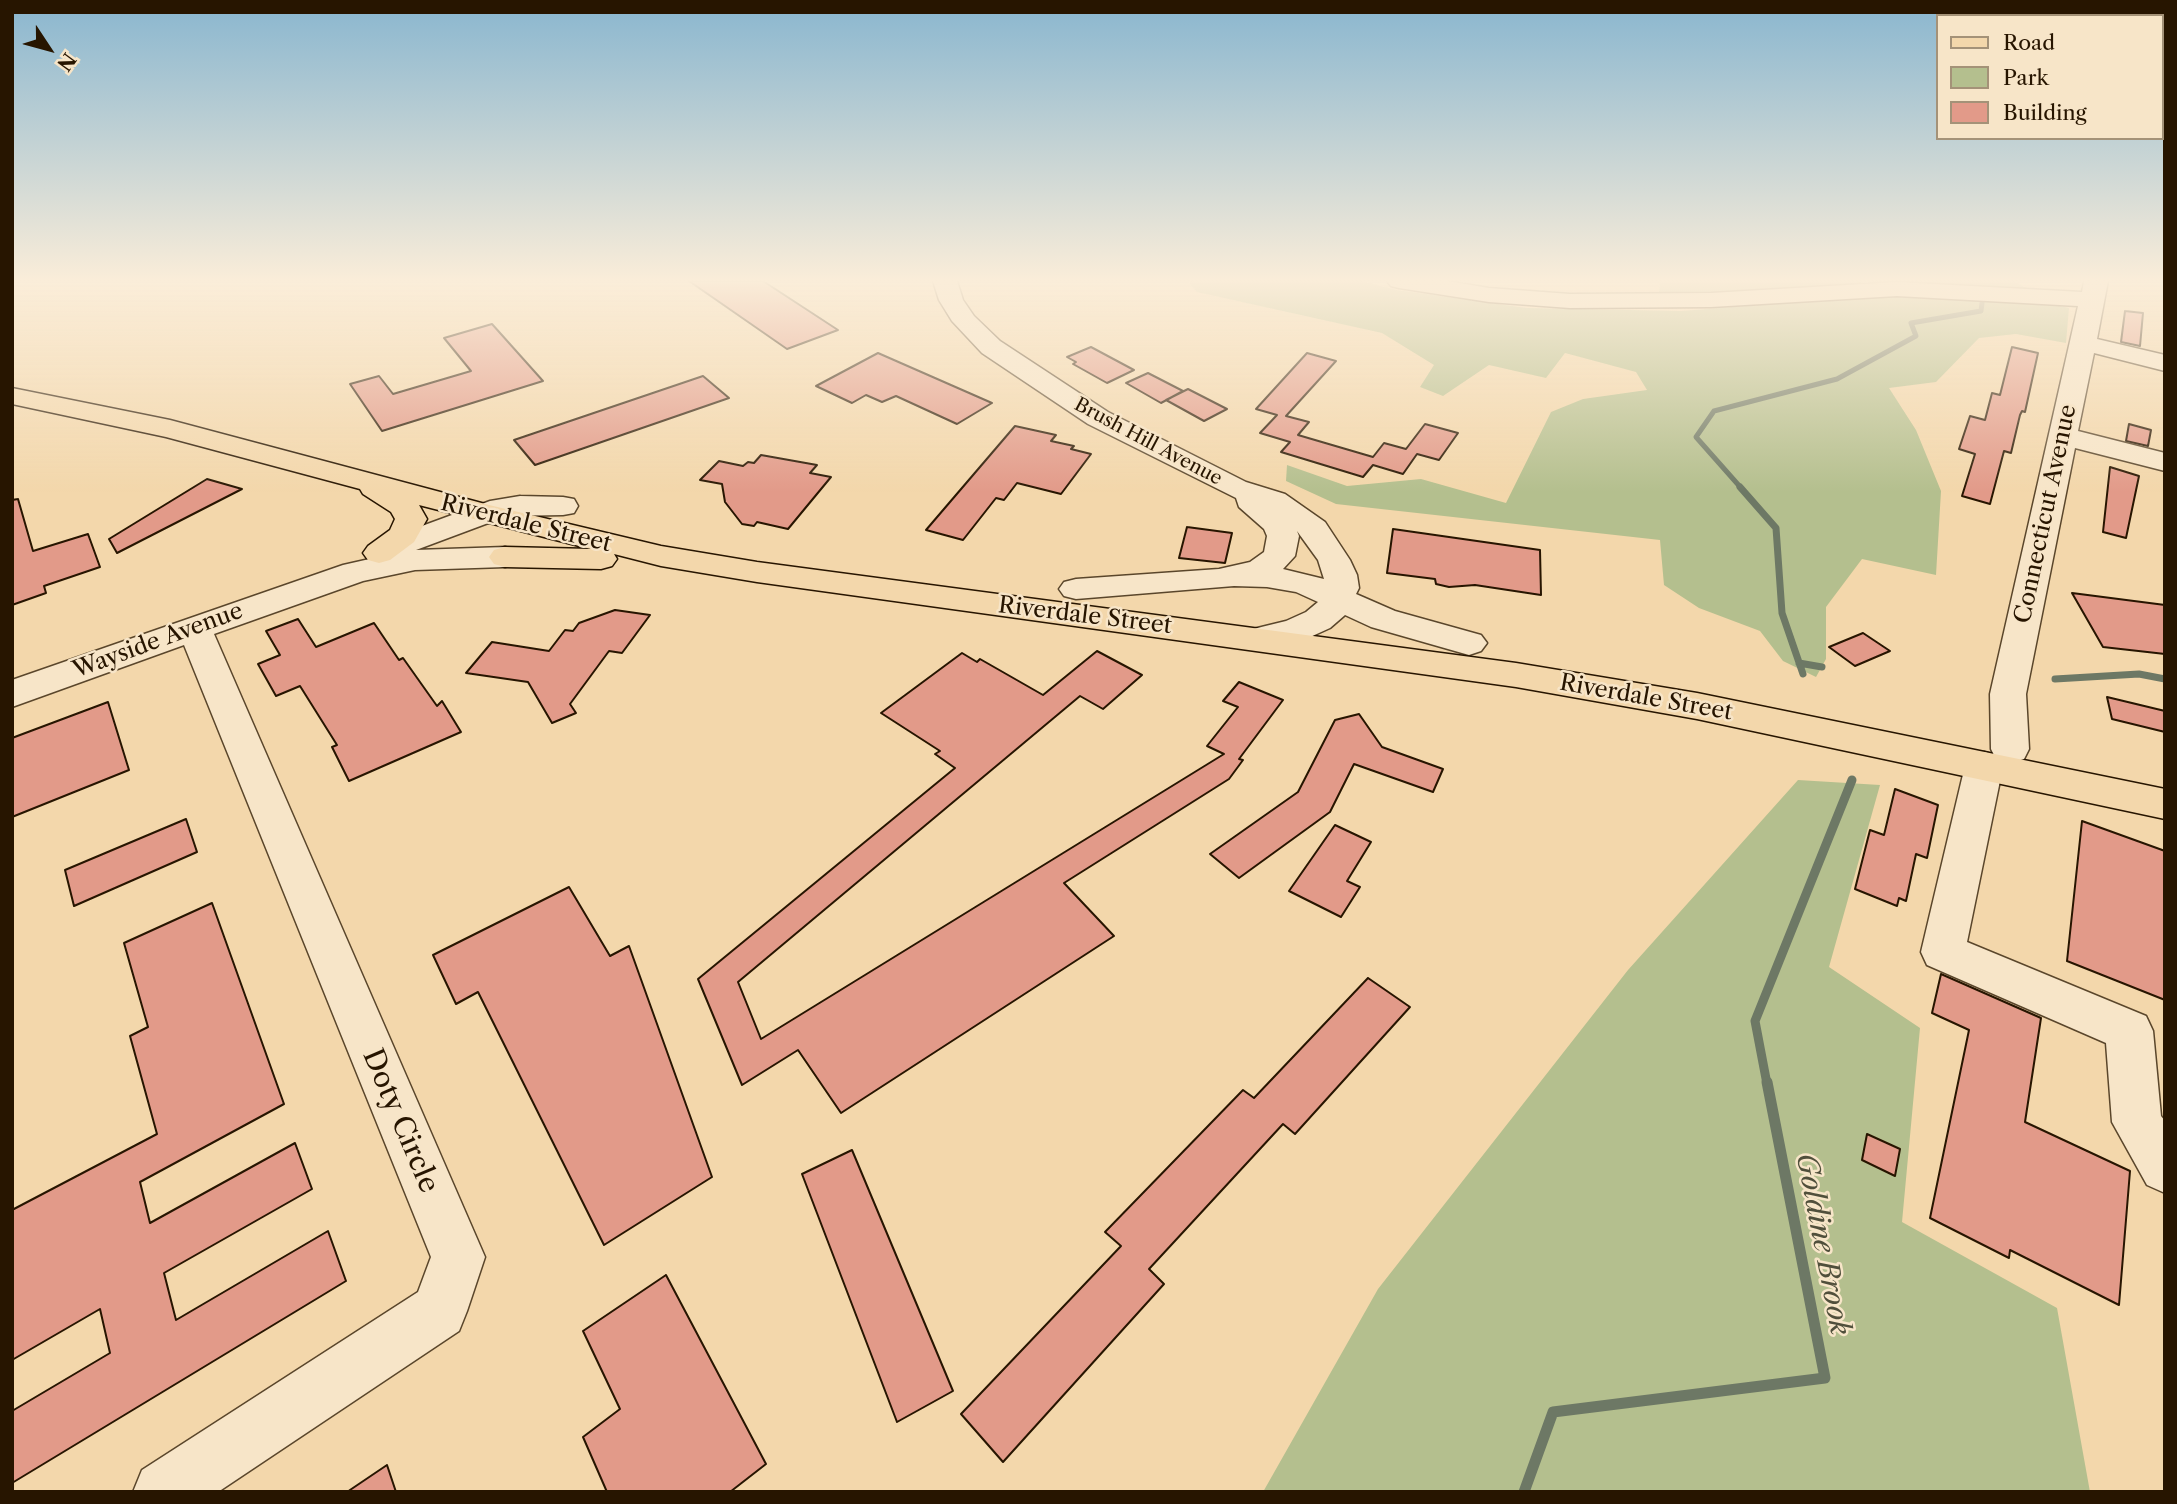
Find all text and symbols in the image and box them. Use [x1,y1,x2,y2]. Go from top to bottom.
north arrow [14,14,84,84]
legend [1936,14,2163,140]
text: Road [2003,30,2055,55]
text: N [52,48,81,75]
text: Park [2003,65,2049,90]
text: Building [2003,100,2087,125]
street label: Brush Hill Avenue [1070,393,1226,491]
street label: Connecticut Avenue [2009,402,2083,626]
street label: Riverdale Street [438,489,614,559]
street label: Riverdale Street [997,592,1173,640]
street label: Wayside Avenue [69,597,247,685]
street label: Riverdale Street [1558,669,1734,727]
street label: Doty Circle [355,1044,445,1198]
water label: Goldine Brook [1788,1150,1856,1338]

